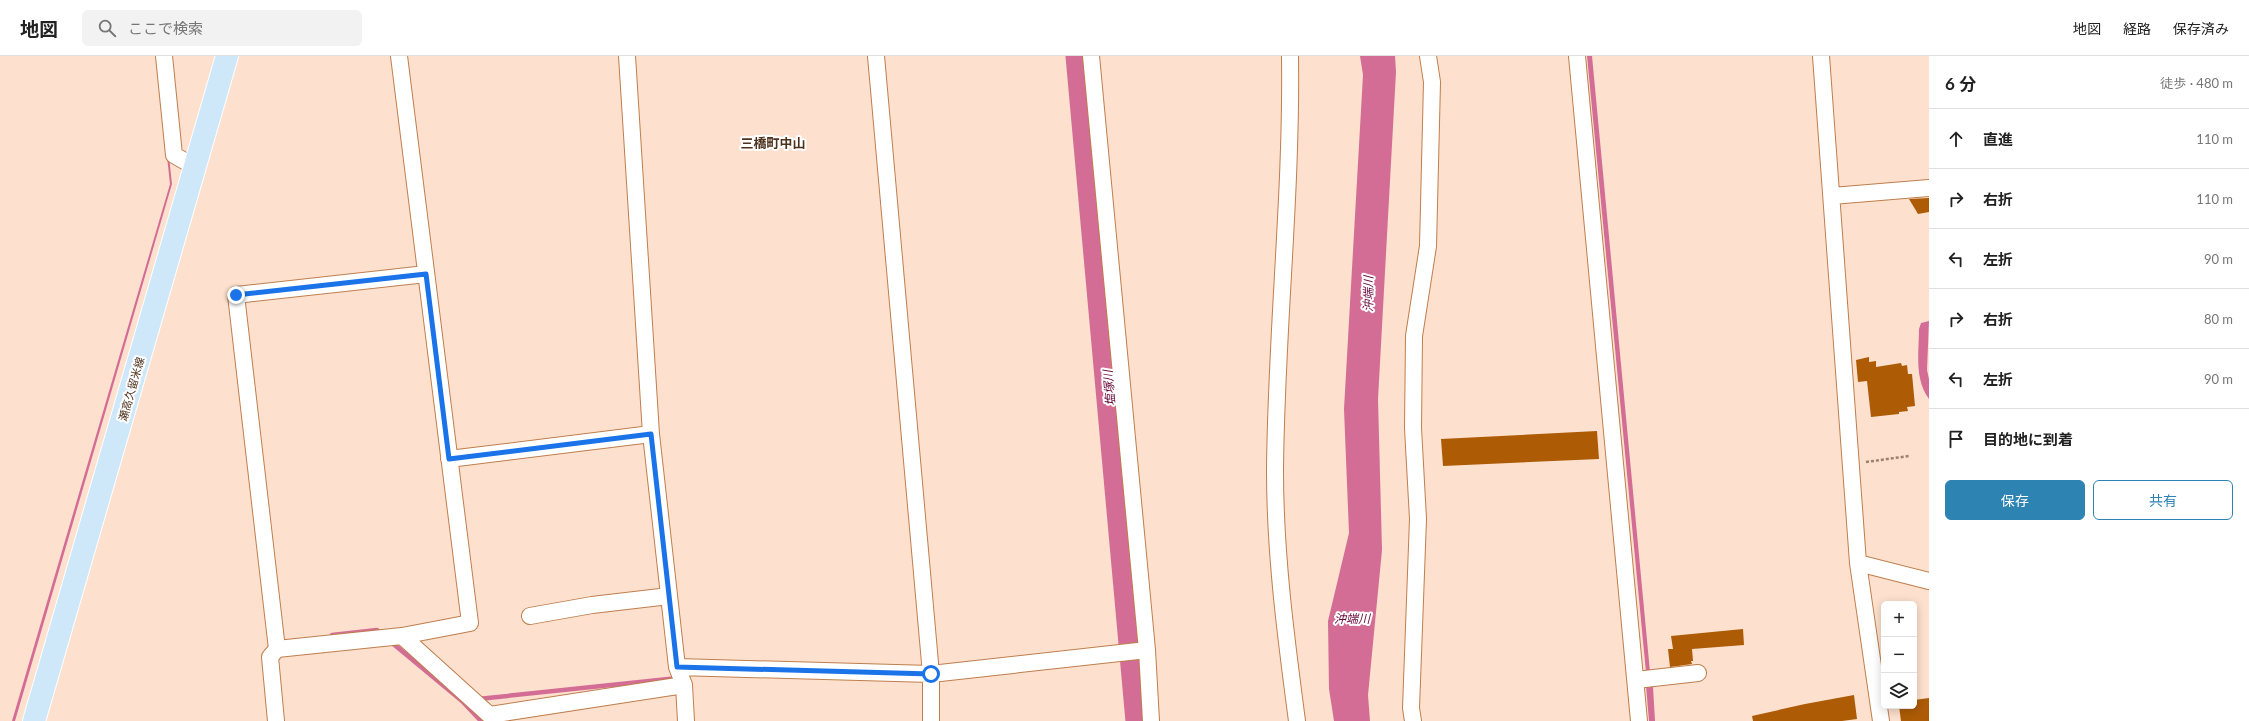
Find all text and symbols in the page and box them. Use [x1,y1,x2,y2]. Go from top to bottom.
search box [82,10,362,46]
text: 地図 [20,17,58,40]
icon: search [96,17,118,39]
text: ここで検索 [128,19,203,37]
text: 地図 [2073,20,2101,37]
text: 経路 [2123,20,2151,37]
text: 保存済み [2173,20,2229,37]
text: 6 分 [1945,73,1976,94]
text: 徒歩 · 480 m [2160,75,2233,91]
icon: ahead [1945,128,1967,150]
text: 直進 [1983,130,2013,148]
text: 110 m [2196,131,2233,147]
district label: 三橋町中山 [740,135,806,151]
icon: right [1945,188,1967,210]
text: 右折 [1983,190,2013,208]
text: 110 m [2196,191,2233,207]
icon: left [1945,248,1967,270]
text: 左折 [1983,250,2013,268]
text: 90 m [2204,251,2233,267]
water label: 沖端川 [1360,274,1376,312]
route end [227,286,245,304]
icon: right [1945,308,1967,330]
text: 右折 [1983,310,2013,328]
text: 80 m [2204,311,2233,327]
street label: 瀬高久留米線 [116,355,146,423]
water label: 塩塚川 [1100,367,1118,407]
icon: left [1945,368,1967,390]
text: 左折 [1983,370,2013,388]
text: 90 m [2204,371,2233,387]
icon: arrive [1945,428,1967,450]
text: 目的地に到着 [1983,430,2073,448]
button: 保存 [1945,480,2085,520]
button: 共有 [2093,480,2233,520]
map controls [1881,601,1917,709]
button: + [1881,601,1917,637]
water label: 沖端川 [1334,611,1372,626]
button: − [1881,637,1917,673]
route start [922,665,940,683]
button: layers [1881,673,1917,709]

